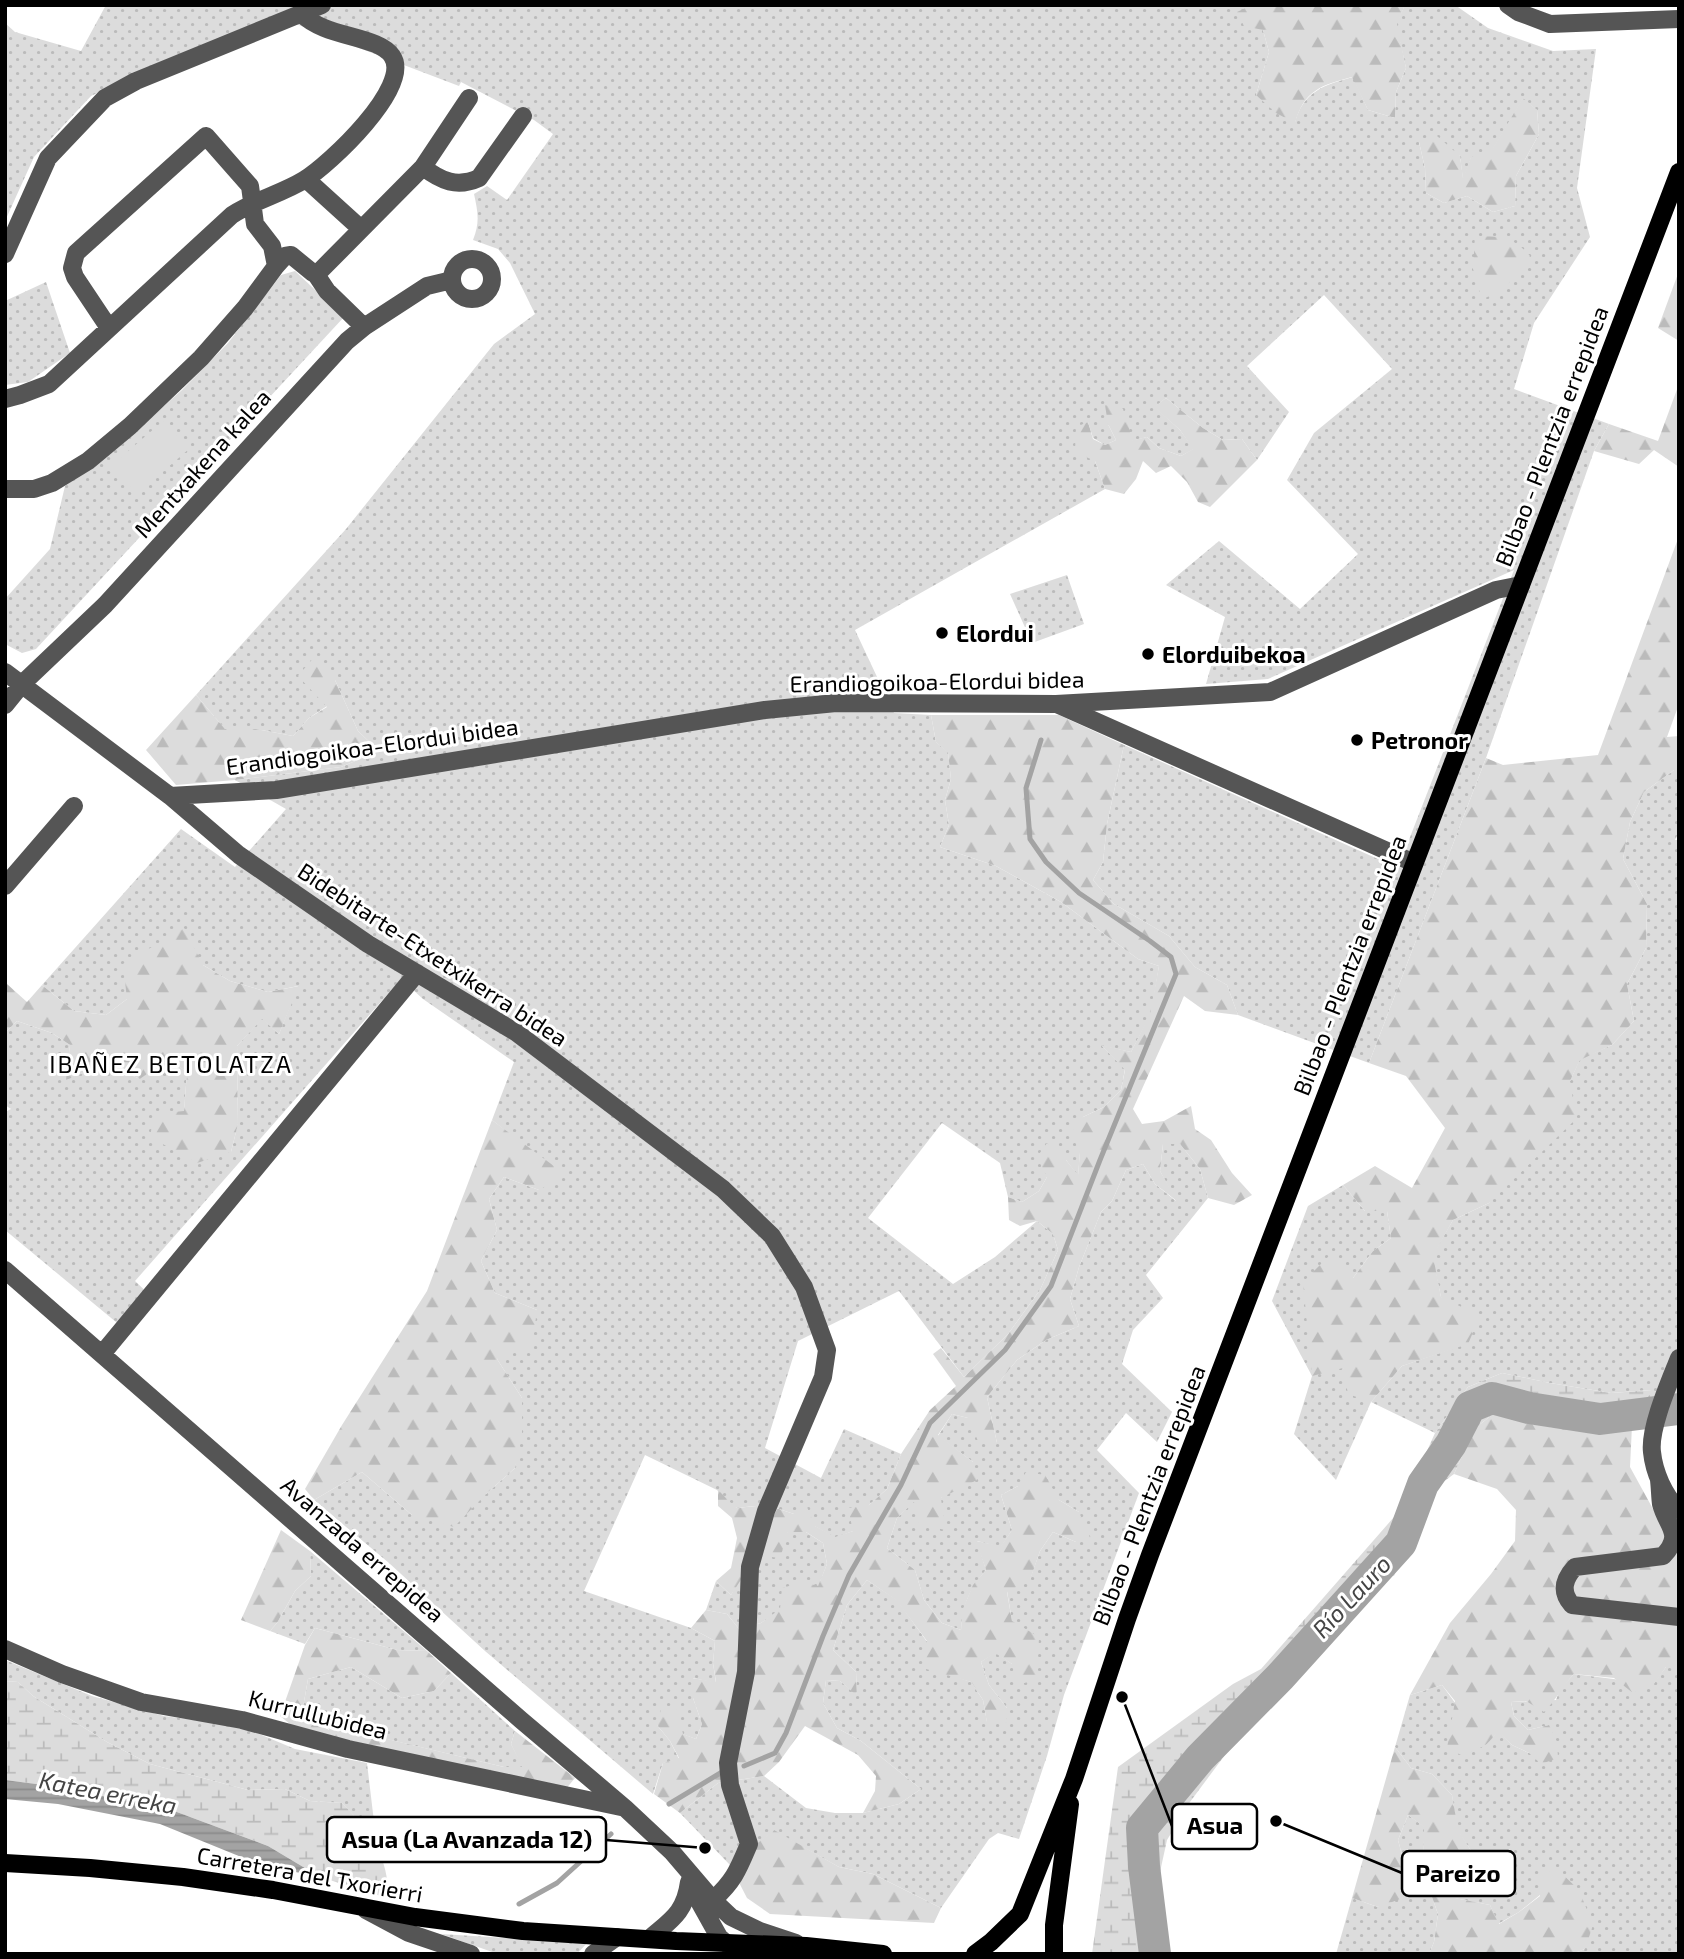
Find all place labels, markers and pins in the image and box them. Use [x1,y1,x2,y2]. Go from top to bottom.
place label: Elordui [956,619,1034,647]
marker: Elordui [934,625,950,641]
place label: Elorduibekoa [1162,640,1306,668]
marker: Elorduibekoa [1140,646,1156,662]
place label: Petronor [1371,726,1468,754]
marker: Petronor [1349,732,1365,748]
callout: Asua [1172,1804,1257,1849]
callout: Asua (La Avanzada 12) [327,1817,606,1862]
callout: Pareizo [1402,1851,1515,1896]

